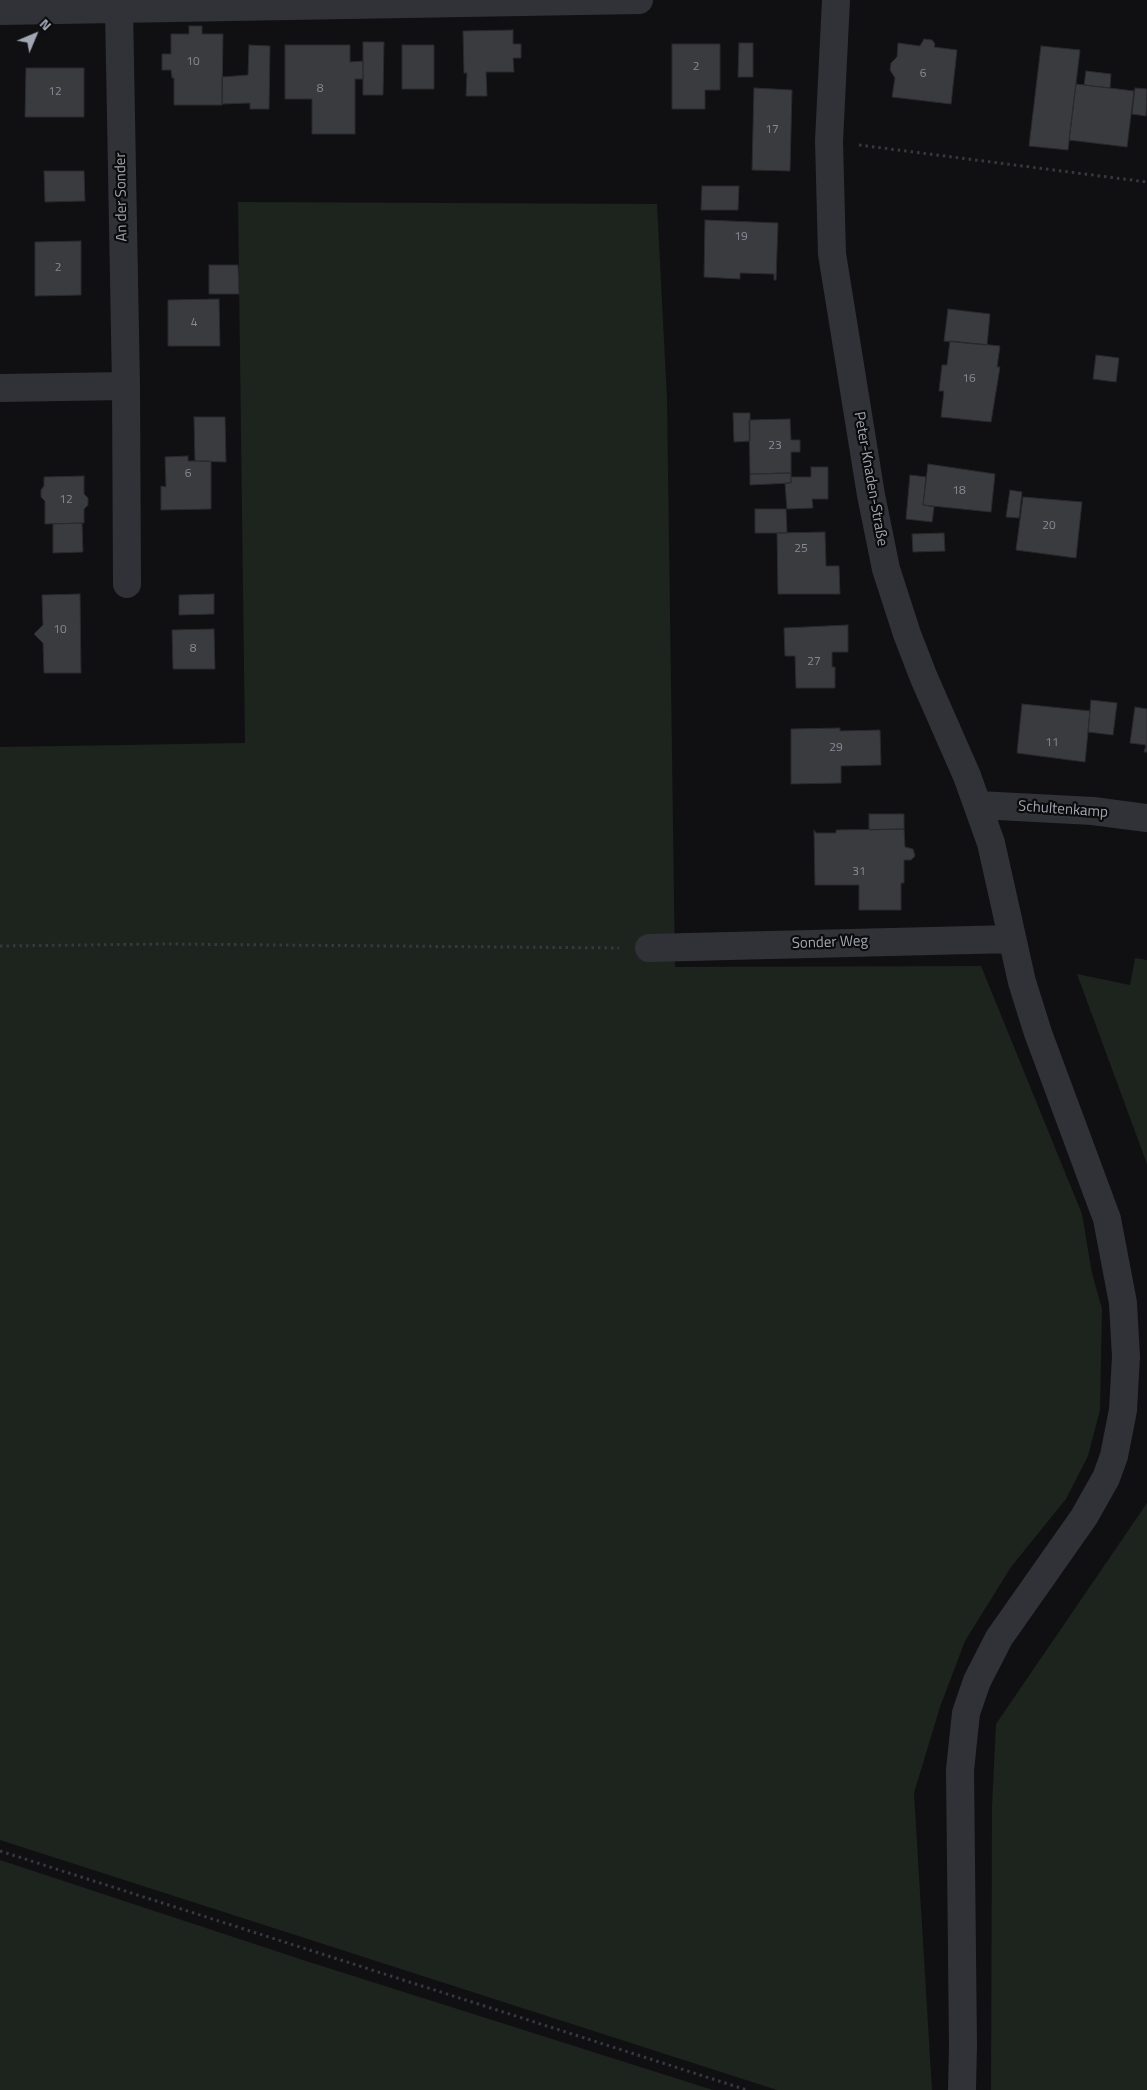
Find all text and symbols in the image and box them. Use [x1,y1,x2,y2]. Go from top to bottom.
north arrow [10,10,60,60]
text: N [35,13,57,35]
house number: 10 [186,55,200,69]
house number: 2 [693,60,699,74]
house number: 6 [920,67,926,81]
house number: 8 [317,82,323,96]
house number: 12 [48,85,62,99]
house number: 17 [765,123,779,137]
street label: An der Sonder [112,152,132,242]
house number: 19 [734,230,748,244]
house number: 2 [55,261,61,275]
house number: 4 [191,316,197,330]
house number: 16 [962,372,976,386]
street label: Peter-Knaden-Straße [849,410,891,548]
house number: 23 [768,439,782,453]
house number: 6 [185,467,191,481]
house number: 18 [952,484,966,498]
house number: 12 [59,493,73,507]
house number: 20 [1042,519,1056,533]
house number: 25 [794,542,808,556]
house number: 10 [53,623,67,637]
house number: 8 [190,642,196,656]
house number: 27 [807,655,821,669]
house number: 11 [1045,736,1059,750]
house number: 29 [829,741,843,755]
street label: Schultenkamp [1017,798,1109,822]
house number: 31 [852,865,866,879]
street label: Sonder Weg [792,933,868,953]

